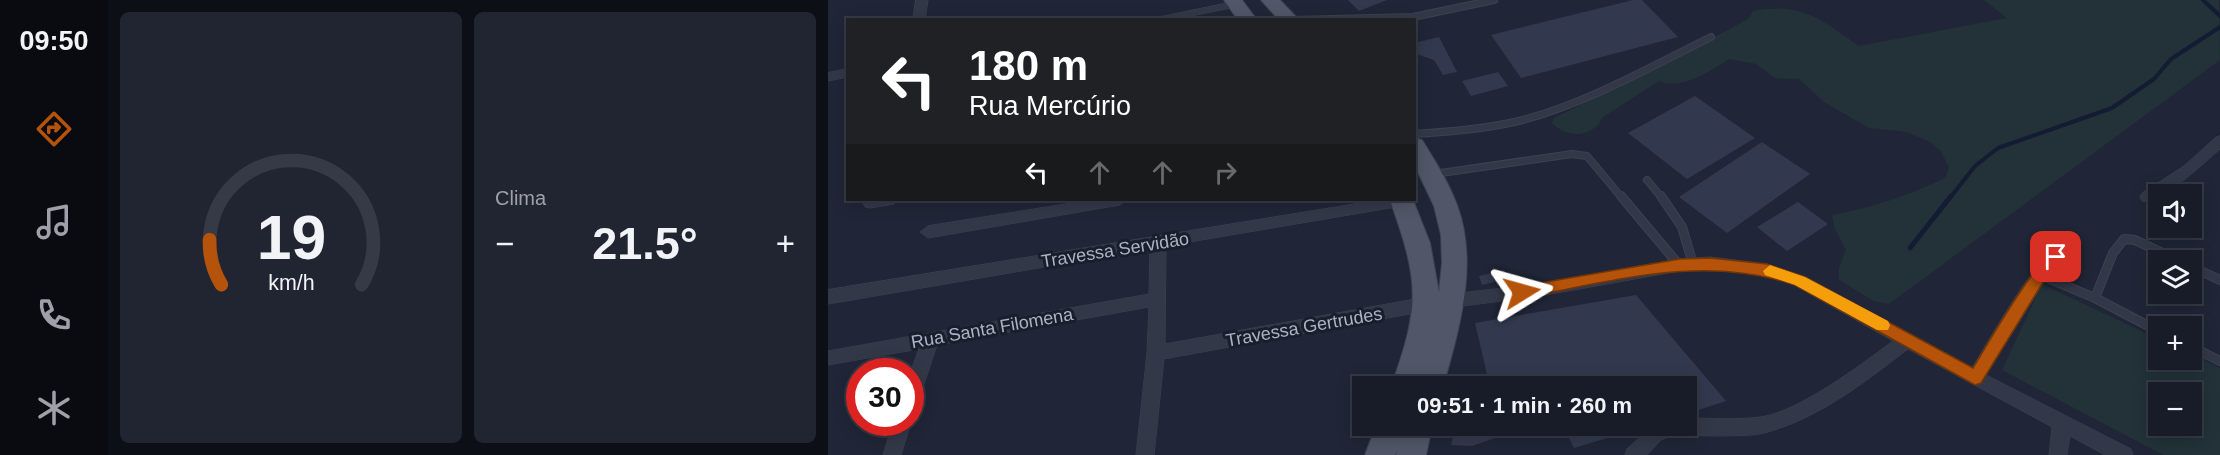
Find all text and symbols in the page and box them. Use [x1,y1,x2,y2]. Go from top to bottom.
text: 09:50 [19,26,89,56]
icon: left [870,42,948,120]
text: 180 m [969,42,1088,89]
text: Rua Mercúrio [969,91,1131,121]
icon: directions [33,108,75,150]
icon: left [1020,156,1053,189]
icon: ahead [1083,156,1116,189]
icon: ahead [1146,156,1179,189]
icon: right [1209,156,1242,189]
map controls [2148,184,2202,436]
button: sound [2148,184,2202,238]
text: Clima [495,187,546,209]
icon: music [33,201,75,243]
text: 19 [256,203,326,272]
text: 21.5° [592,218,698,269]
text: − [495,225,514,262]
text: + [776,225,795,262]
street label: Travessa Servidão [1040,228,1190,272]
pin [2030,231,2081,282]
icon: arrive [2039,240,2072,273]
button: layers [2148,250,2202,304]
position arrow [1490,260,1554,324]
text: km/h [268,271,314,295]
icon: phone [33,294,75,336]
street label: Travessa Gertrudes [1224,303,1384,351]
street label: Rua Santa Filomena [909,304,1076,352]
button: + [2148,316,2202,370]
speed limit sign: 30 [846,358,924,436]
button: − [2148,382,2202,436]
icon: climate [33,387,75,429]
text: 09:51 · 1 min · 260 m [1417,393,1632,418]

